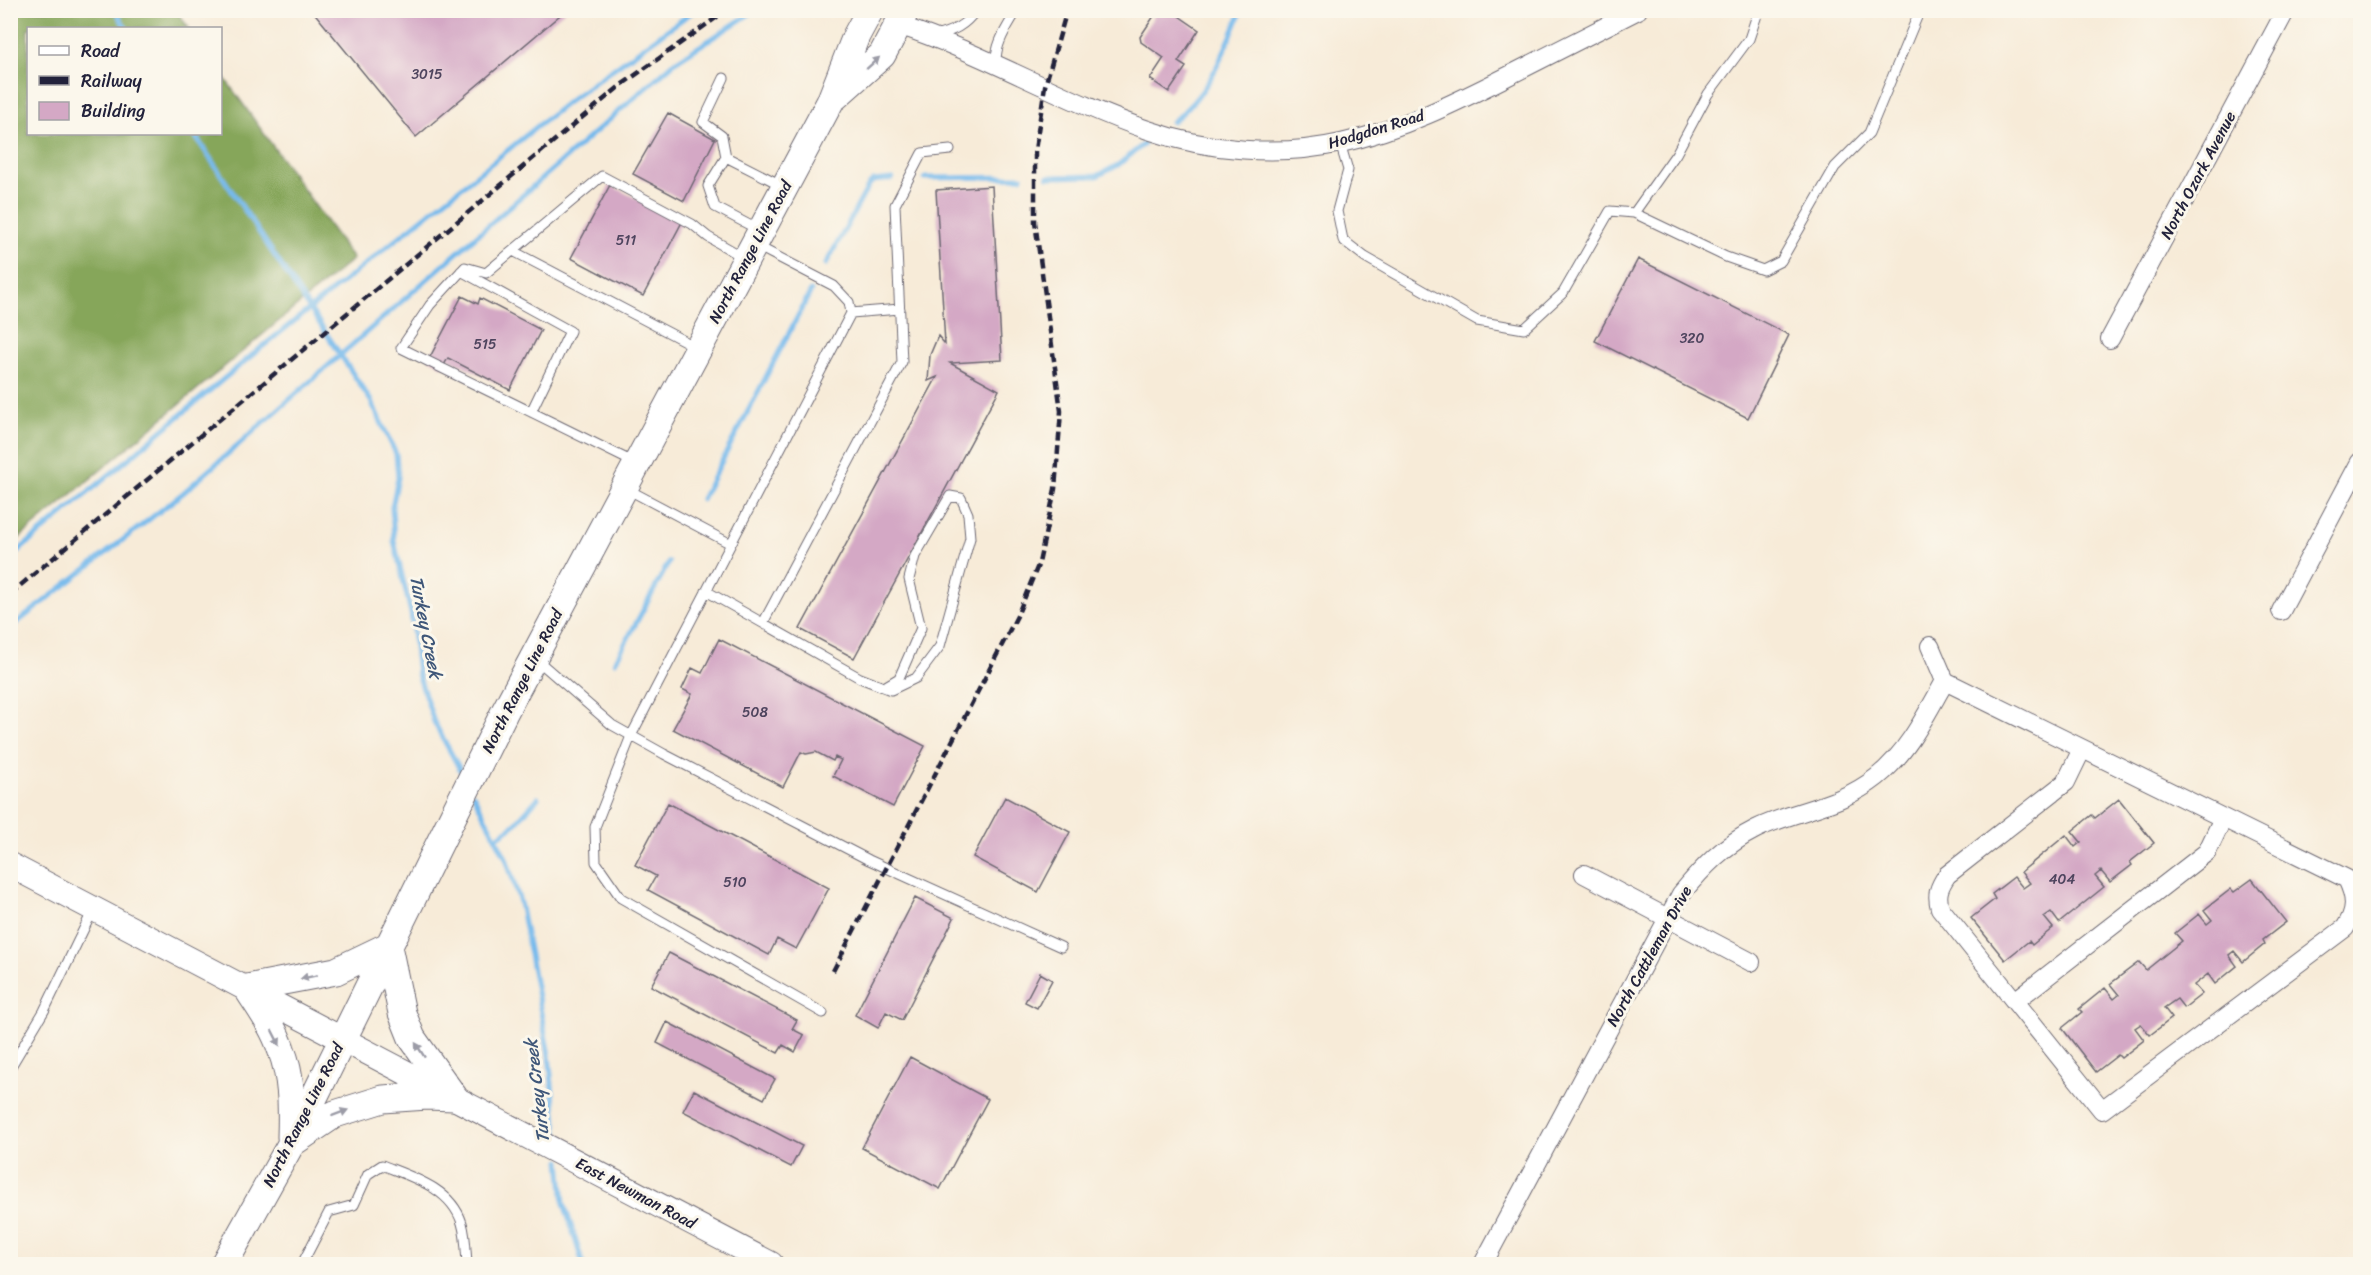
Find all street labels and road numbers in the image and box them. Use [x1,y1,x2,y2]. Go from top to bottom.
street label: Hodgdon Road [1324,100,1429,157]
street label: North Ozark Avenue [2152,105,2244,245]
street label: North Range Line Road [700,174,801,329]
street label: North Range Line Road [473,602,572,758]
street label: North Cattleman Drive [1598,880,1700,1032]
street label: North Range Line Road [254,1036,353,1192]
street label: East Newman Road [570,1149,703,1238]

